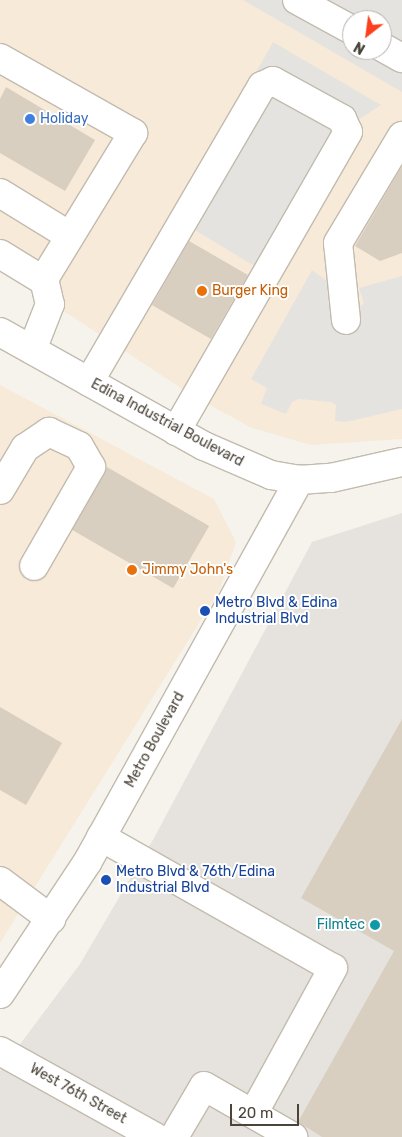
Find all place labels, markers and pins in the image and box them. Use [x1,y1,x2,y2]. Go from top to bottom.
place label: Holiday [40,111,88,127]
marker: Holiday [24,113,36,125]
place label: Burger King [212,283,289,299]
marker: Burger King [196,285,208,297]
place label: Jimmy John's [142,562,233,578]
marker: Jimmy John's [126,564,138,576]
place label: Metro Blvd & Edina Industrial Blvd [215,595,338,628]
marker: Metro Blvd & Edina Industrial Blvd [199,605,211,617]
place label: Metro Blvd & 76th/Edina Industrial Blvd [116,864,275,896]
marker: Metro Blvd & 76th/Edina Industrial Blvd [100,874,112,886]
place label: Filmtec [317,917,365,933]
marker: Filmtec [369,919,381,931]

